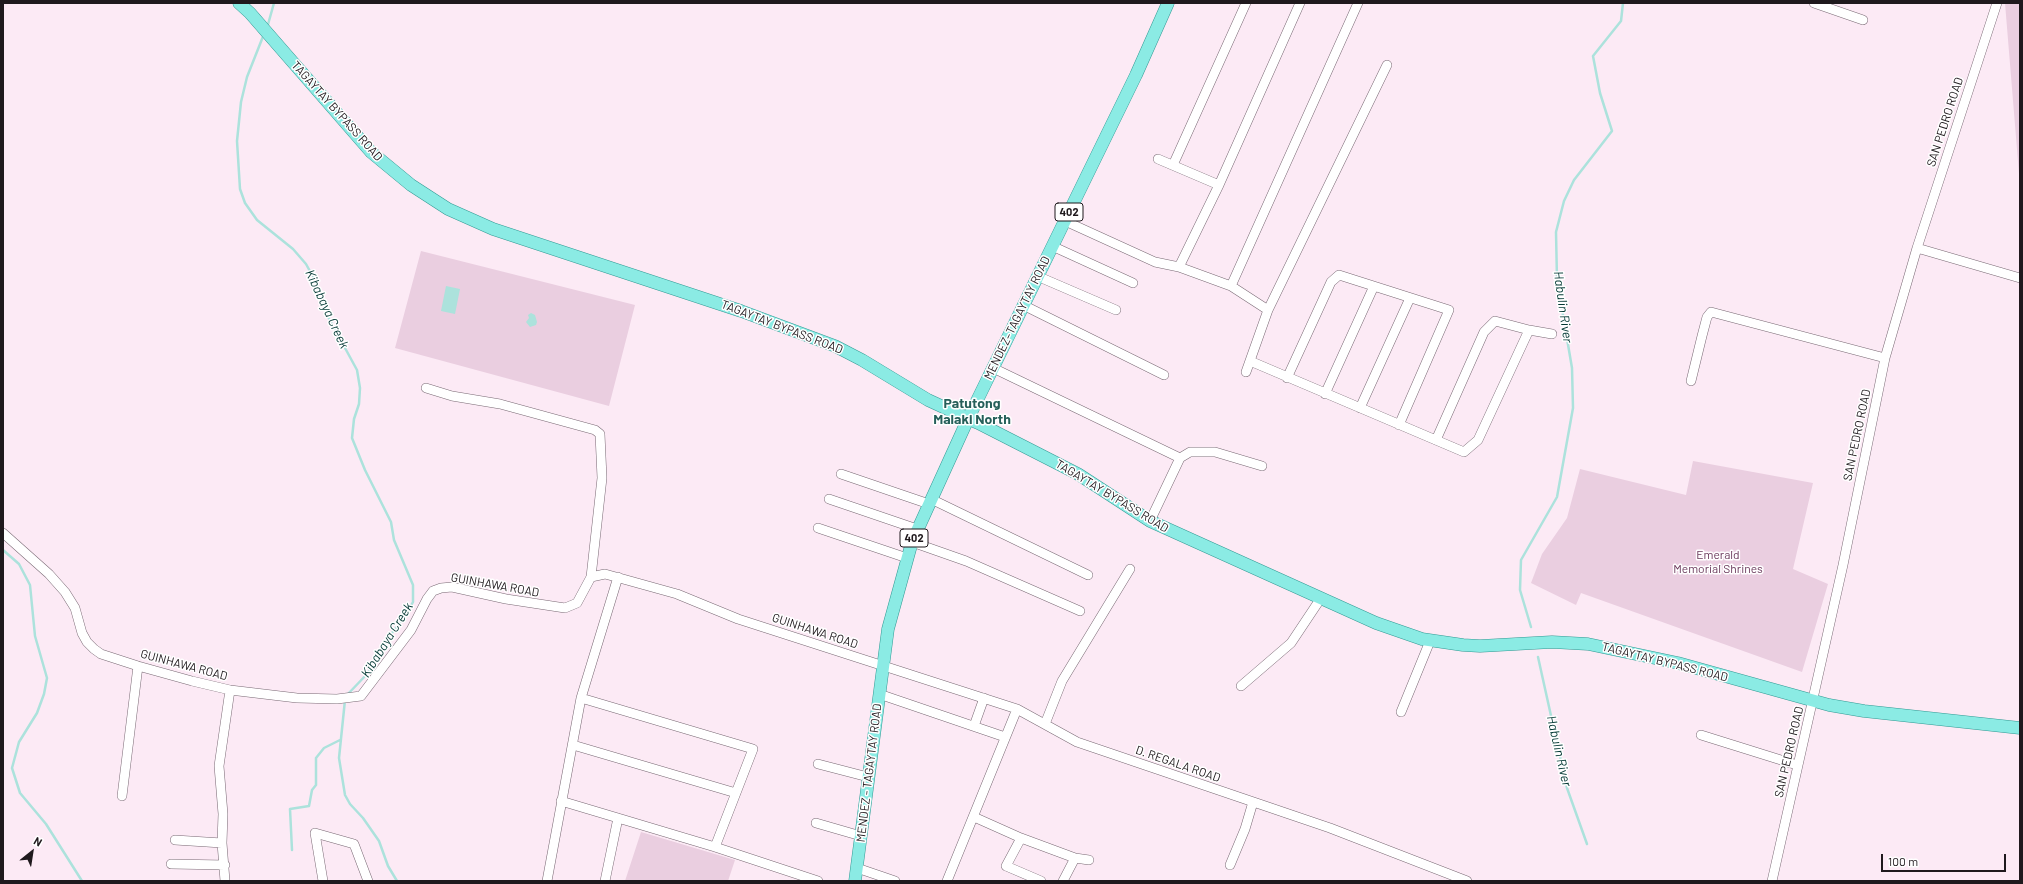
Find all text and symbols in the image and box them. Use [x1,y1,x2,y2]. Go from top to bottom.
street label: TAGAYTAY BYPASS ROAD [288,58,386,164]
street label: SAN PEDRO ROAD [1924,75,1966,169]
road number: 402 [1055,203,1083,221]
street label: MENDEZ–TAGAYTAY ROAD [981,254,1053,382]
water label: Kibabaya Creek [302,267,352,351]
water label: Habulin River [1550,270,1576,344]
street label: TAGAYTAY BYPASS ROAD [719,297,845,357]
street label: SAN PEDRO ROAD [1840,388,1874,482]
district label: Patutong Malaki North [933,395,1011,428]
street label: TAGAYTAY BYPASS ROAD [1053,457,1171,535]
road number: 402 [900,529,928,547]
park label: Emerald Memorial Shrines [1673,548,1763,576]
street label: GUINHAWA ROAD [450,570,540,600]
water label: Kibabaya Creek [358,600,416,680]
street label: GUINHAWA ROAD [770,610,860,652]
street label: TAGAYTAY BYPASS ROAD [1601,639,1729,685]
street label: GUINHAWA ROAD [139,646,229,684]
street label: MENDEZ - TAGAYTAY ROAD [853,703,885,843]
street label: SAN PEDRO ROAD [1771,705,1807,799]
water label: Habulin River [1543,714,1575,788]
street label: D. REGALA ROAD [1134,743,1222,785]
north arrow [12,832,52,872]
text: N [32,834,45,849]
scale bar [1883,846,2008,872]
text: 100 m [1888,854,1918,868]

